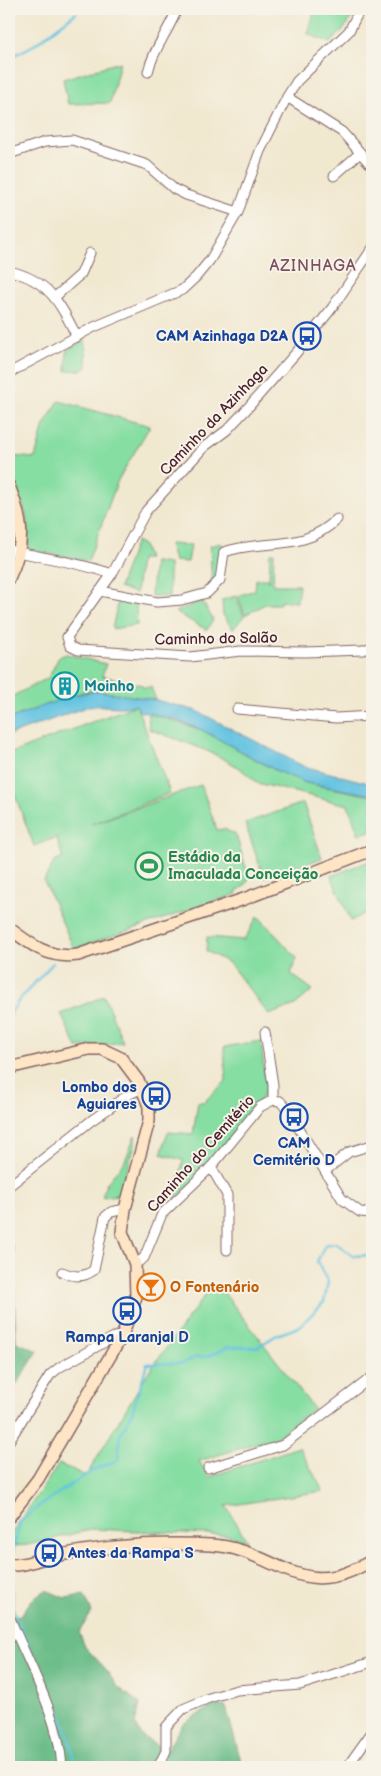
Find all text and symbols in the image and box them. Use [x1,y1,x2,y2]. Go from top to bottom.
district label: AZINHAGA [269,257,357,276]
bus stop icon: CAM Azinhaga D2A [292,321,322,351]
place label: CAM Azinhaga D2A [156,327,289,346]
street label: Caminho da Azinhaga [156,360,272,480]
street label: Caminho do Salão [154,628,278,650]
building icon: Moinho [50,671,80,701]
place label: Moinho [84,677,135,696]
place label: Estádio da Imaculada Conceição [168,848,319,884]
sports icon: Estádio da Imaculada Conceição [134,851,164,881]
place label: Lombo dos Aguiares [62,1078,137,1114]
bus stop icon: Lombo dos Aguiares [141,1081,171,1111]
street label: Caminho do Cemitério [143,1091,259,1217]
bus stop icon: CAM Cemitério D [279,1102,309,1132]
place label: CAM Cemitério D [253,1134,335,1170]
bar icon: O Fontenário [136,1272,166,1302]
place label: O Fontenário [170,1278,260,1297]
bus stop icon: Rampa Laranjal D [112,1296,142,1326]
place label: Rampa Laranjal D [65,1328,189,1347]
bus stop icon: Antes da Rampa S [34,1538,64,1568]
place label: Antes da Rampa S [67,1544,194,1563]

